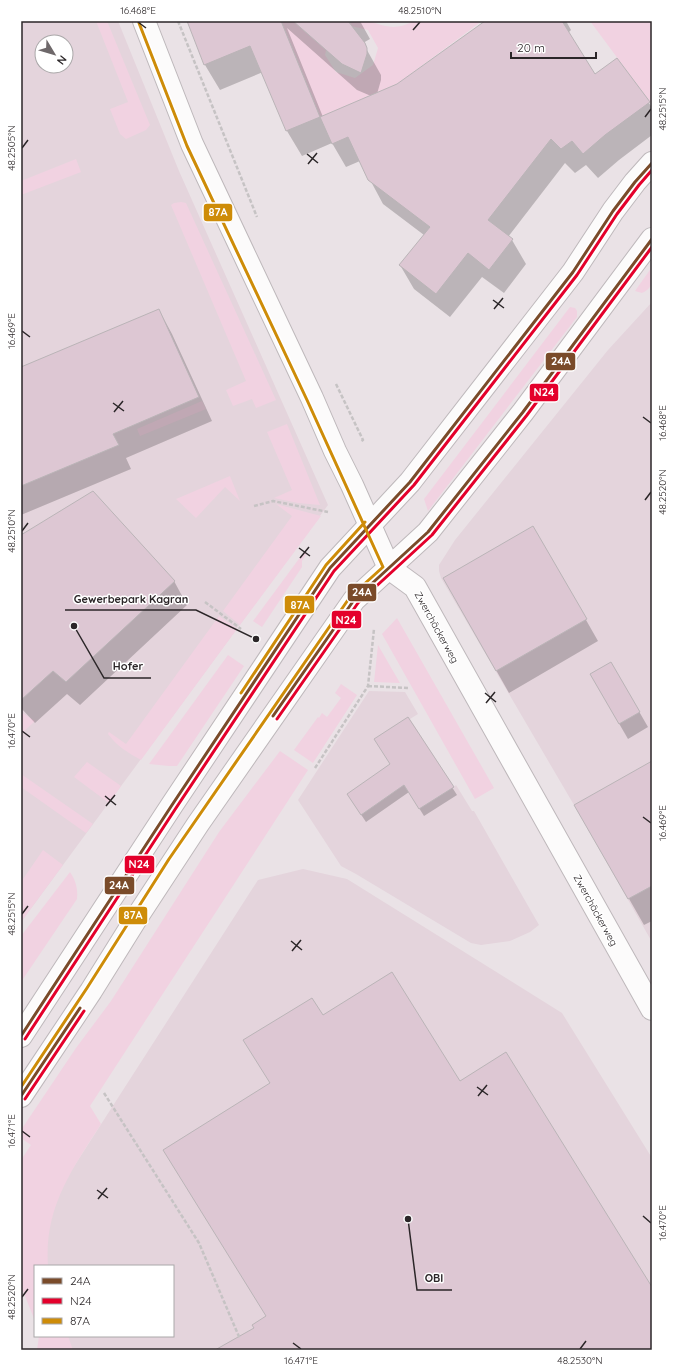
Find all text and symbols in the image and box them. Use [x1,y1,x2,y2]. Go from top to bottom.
text: 16.468°E [120,4,156,17]
text: 48.2510°N [398,4,442,17]
north arrow [34,34,74,74]
scale bar [511,34,596,60]
text: 20 m [517,40,545,55]
text: N [54,53,70,68]
text: 48.2515°N [656,87,669,131]
text: 48.2505°N [5,125,18,171]
line badge: 87A [203,203,233,222]
text: 87A [208,205,228,219]
text: 16.469°E [5,313,18,349]
line badge: 24A [545,352,576,371]
text: 24A [551,354,571,368]
line badge: N24 [529,383,559,402]
text: N24 [534,385,555,399]
text: 16.468°E [656,405,669,441]
text: 48.2520°N [656,469,669,515]
text: 48.2510°N [5,509,18,553]
line badge: 24A [347,583,377,602]
text: 24A [352,585,372,599]
callout: Gewerbepark Kagran [65,587,196,610]
street label: Zwerchäckerweg [412,589,462,665]
text: Gewerbepark Kagran [74,592,188,606]
line badge: 87A [284,595,315,614]
text: 87A [290,598,310,612]
line badge: N24 [331,610,362,629]
text: N24 [336,613,357,627]
callout: Hofer [104,655,151,678]
text: Hofer [113,659,143,673]
text: 16.470°E [5,713,18,749]
text: 16.469°E [656,805,669,841]
line badge: N24 [124,855,155,874]
text: N24 [129,857,150,871]
street label: Zwerchäckerweg [571,872,621,948]
line badge: 24A [104,876,135,895]
text: 24A [109,878,129,892]
text: 48.2515°N [5,892,18,936]
line badge: 87A [118,906,148,925]
text: 87A [123,908,143,922]
text: 16.471°E [5,1114,18,1148]
text: 16.470°E [656,1205,669,1241]
legend [34,1265,174,1337]
callout: OBI [417,1267,452,1290]
text: OBI [425,1271,443,1285]
text: 24A [70,1273,91,1288]
text: 48.2520°N [5,1274,18,1320]
text: N24 [70,1293,92,1308]
text: 87A [70,1313,90,1328]
text: 16.471°E [284,1354,318,1367]
text: 48.2530°N [557,1354,603,1367]

